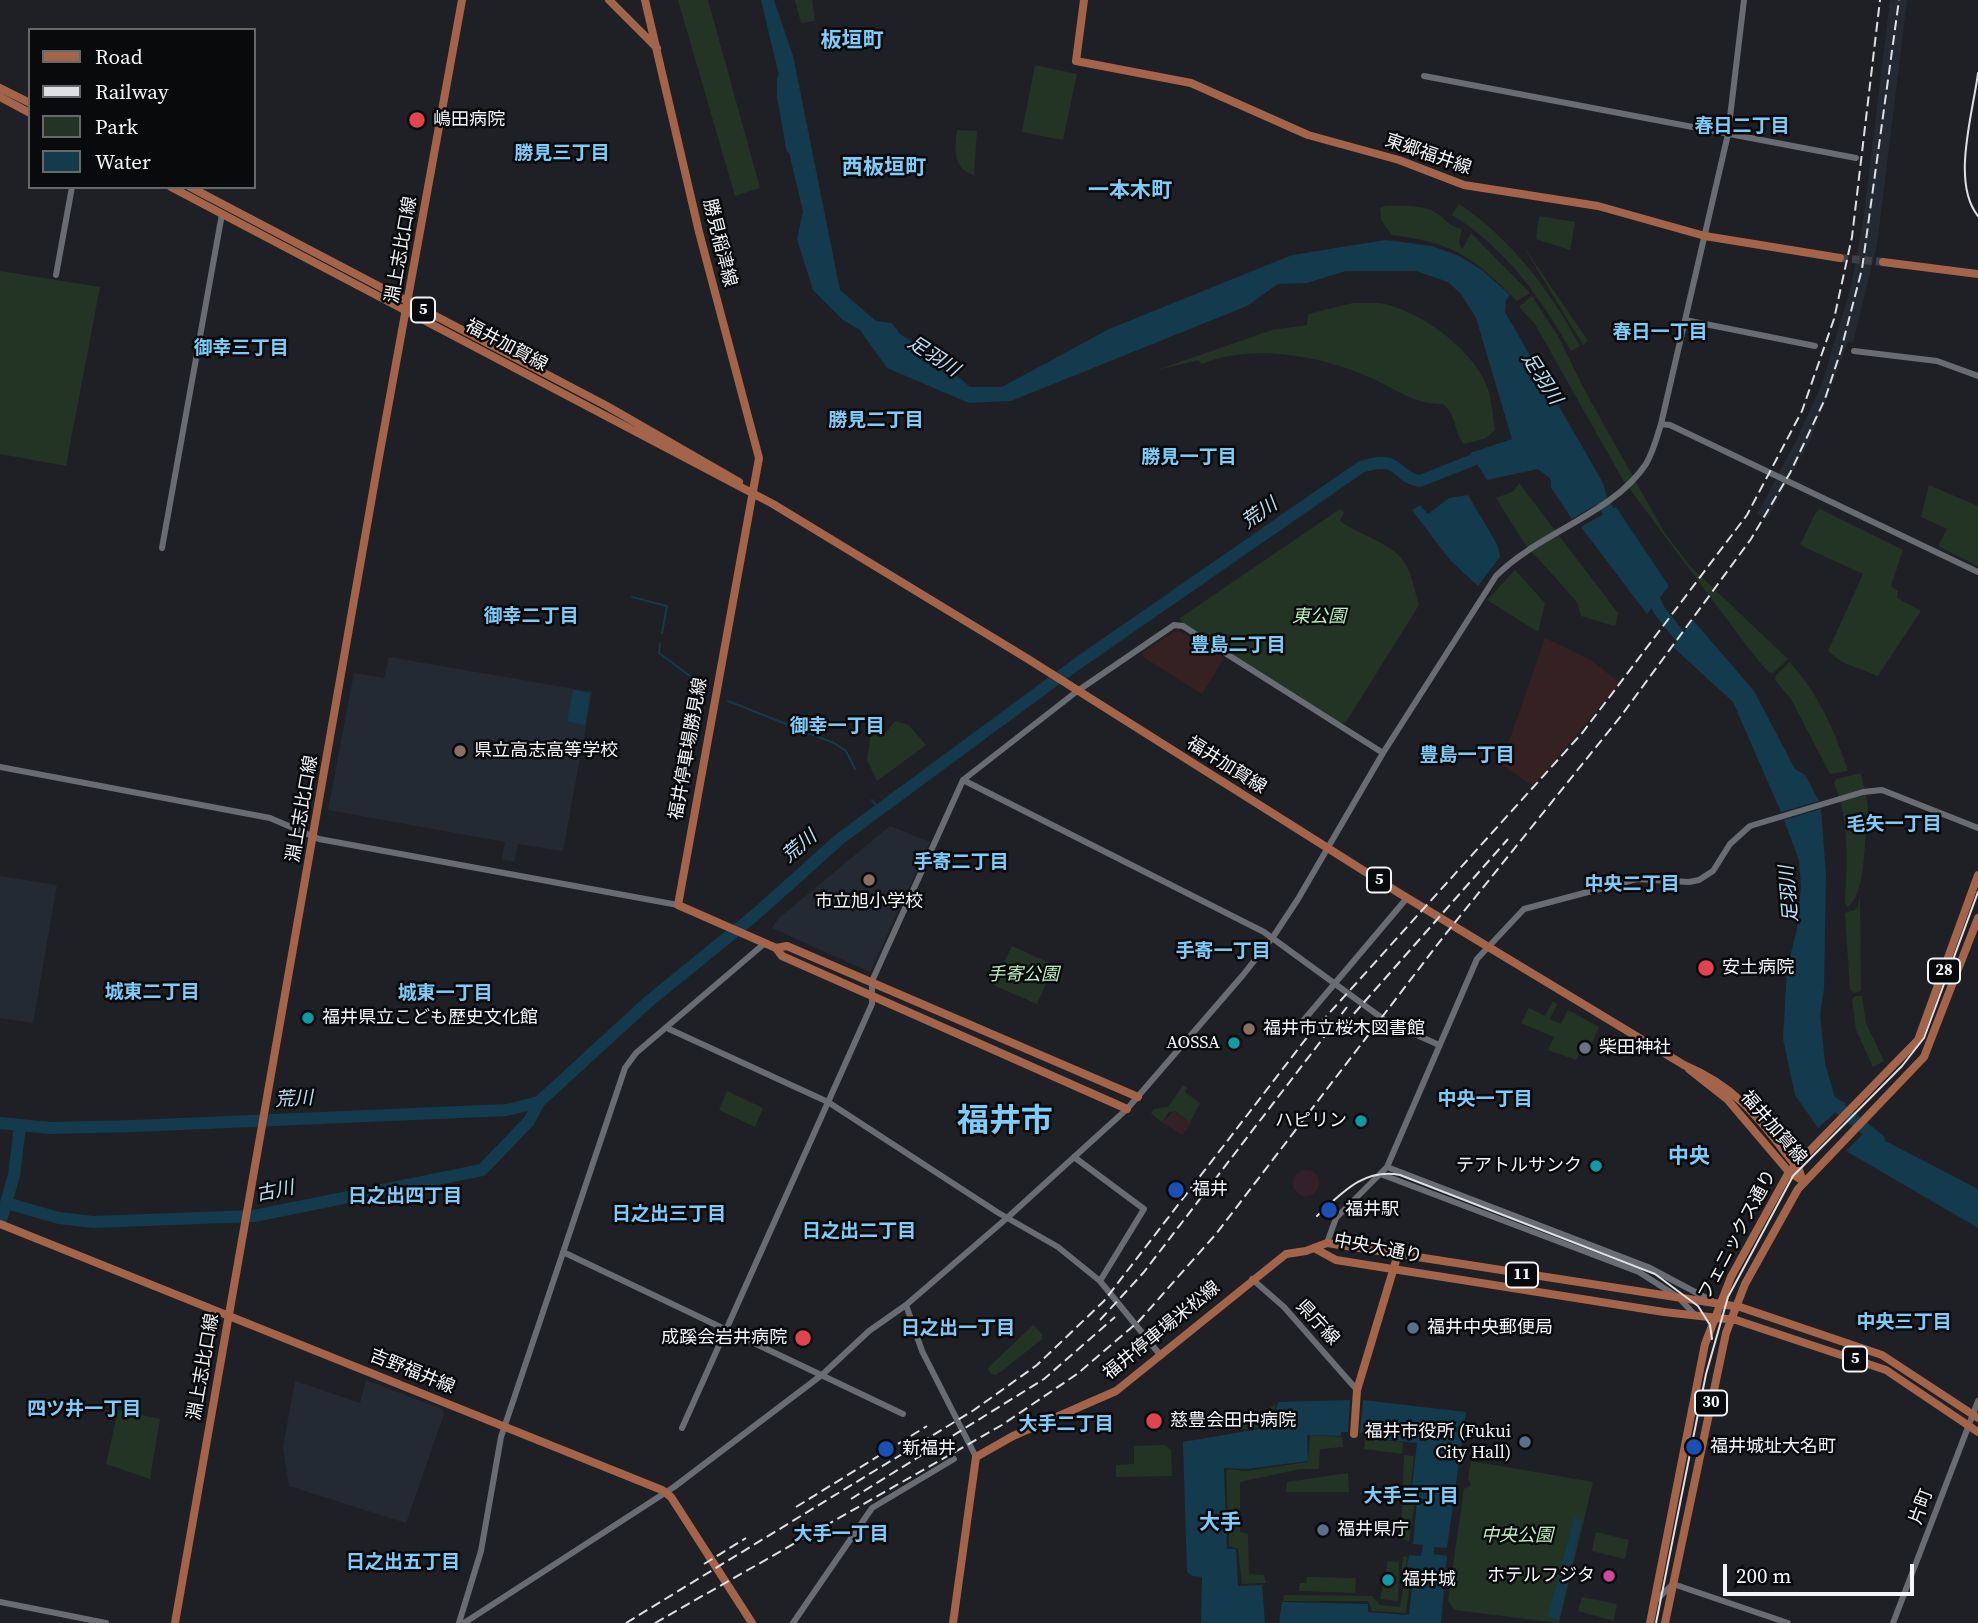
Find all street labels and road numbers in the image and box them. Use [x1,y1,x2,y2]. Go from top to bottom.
street label: 東郷福井線 [1382,130,1474,180]
street label: 淵上志比口線 [382,195,422,305]
street label: 勝見稲津線 [698,197,740,289]
road number: 5 [411,298,435,322]
street label: 福井加賀線 [461,315,551,377]
street label: 福井停車場勝見線 [666,676,712,822]
street label: 福井加賀線 [1182,733,1270,799]
street label: 淵上志比口線 [283,754,323,864]
road number: 5 [1367,867,1391,892]
road number: 28 [1928,959,1960,984]
street label: 福井加賀線 [1735,1087,1811,1169]
street label: フェニックス通り [1695,1166,1781,1304]
street label: 中央大通り [1332,1230,1424,1268]
road number: 11 [1506,1262,1538,1288]
street label: 福井停車場米松線 [1099,1277,1225,1385]
street label: 県庁線 [1291,1296,1343,1350]
street label: 淵上志比口線 [184,1312,224,1422]
street label: 吉野福井線 [366,1345,458,1399]
road number: 5 [1843,1346,1867,1372]
road number: 30 [1695,1390,1727,1415]
street label: 片町 [1906,1486,1938,1528]

